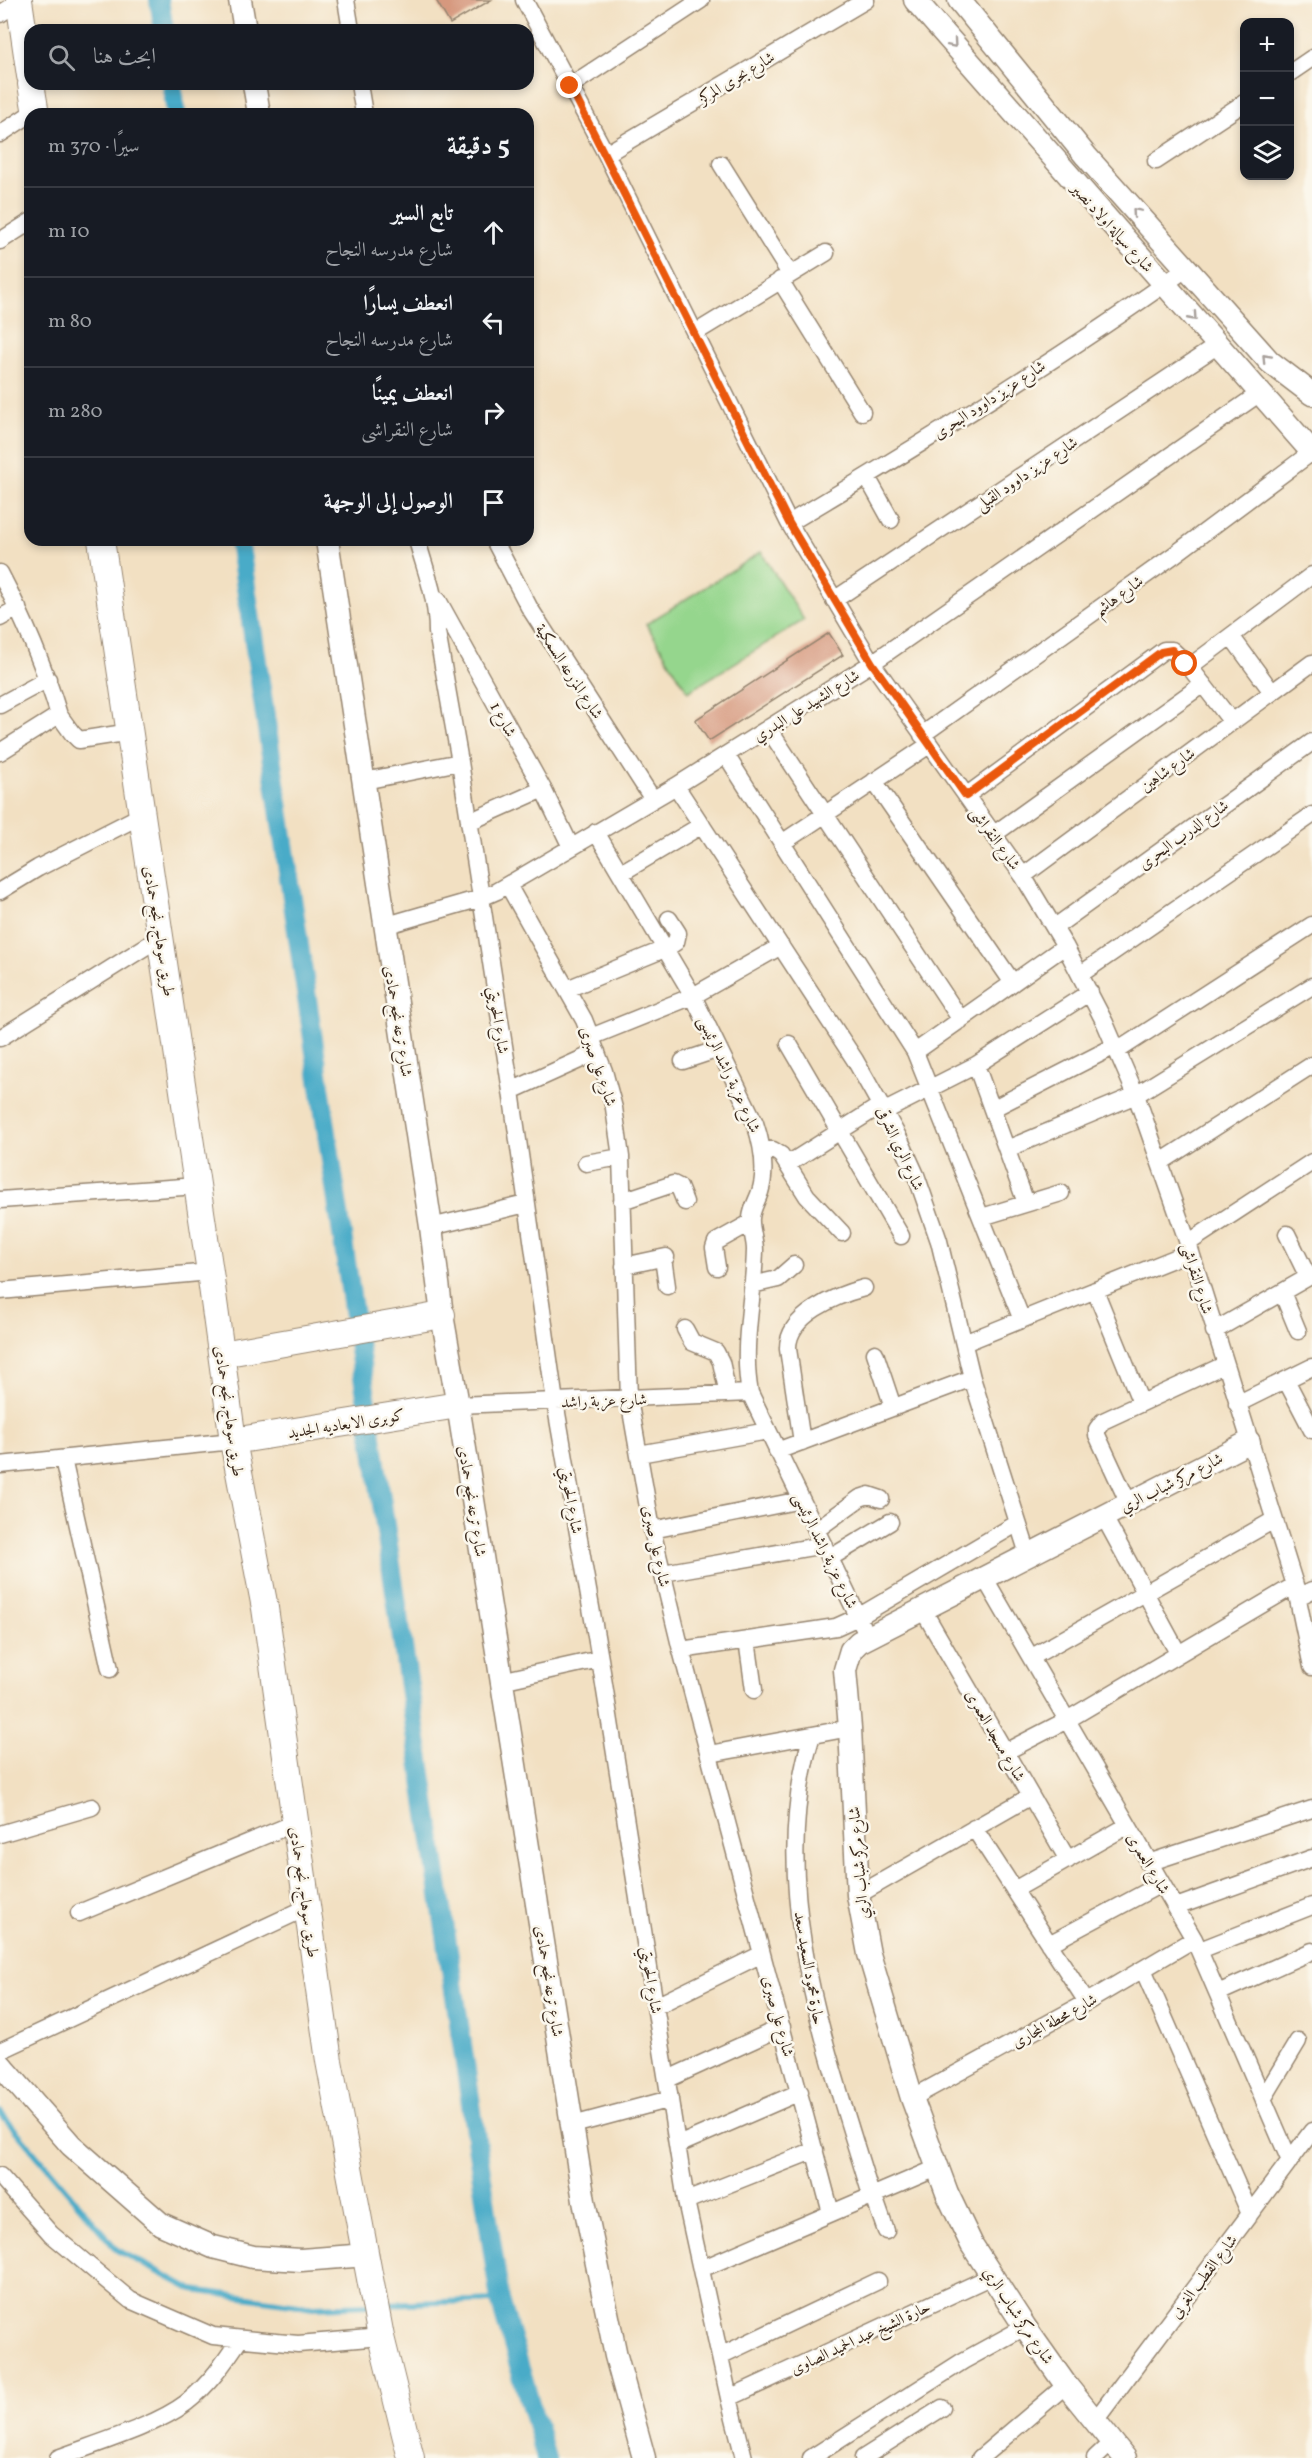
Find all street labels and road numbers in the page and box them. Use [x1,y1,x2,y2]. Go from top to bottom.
street label: شارع بحرى المركز [693,47,780,112]
street label: شارع سيالة اولاد نصير [1063,177,1158,279]
street label: شارع عزيز داوود البحرى [930,356,1051,446]
street label: شارع عزيز داوود القبلى [972,432,1083,518]
street label: شارع هاشم [1090,571,1151,625]
street label: شارع المزرعه السمكية [528,620,607,725]
street label: شارع الشهيد على البدري [750,665,865,749]
street label: شارع 1 [483,698,521,742]
street label: شارع شاهين [1136,743,1201,799]
street label: شارع الدرب البحرى [1135,795,1234,877]
street label: شارع النقراشى [963,803,1025,876]
street label: طريق سوهاج, نجع حمادى [134,864,179,999]
street label: شارع ترعه نجع حمادى [374,964,417,1079]
street label: شارع الحويتي [479,985,513,1056]
street label: شارع عزبة راشد الرئيسى [691,1013,765,1137]
street label: شارع على صبرى [572,1024,621,1110]
street label: شارع الري الشرقى [869,1103,928,1195]
street label: شارع النقراشى [1174,1240,1217,1317]
street label: طريق سوهاج, نجع حمادى [205,1344,248,1479]
street label: شارع عزبة راشد [561,1389,648,1415]
street label: كوبرى الابعاديه الجديد [286,1405,406,1445]
street label: شارع ترعه نجع حمادى [448,1444,491,1559]
street label: شارع مركز شباب الري [1117,1448,1228,1520]
street label: شارع الحويتي [551,1465,587,1536]
street label: شارع عزبة راشد الرئيسى [786,1489,862,1613]
street label: شارع على صبرى [635,1503,674,1590]
street label: شارع مسجد العمرى [958,1686,1030,1787]
street label: شارع مركز شباب الري [844,1805,877,1920]
street label: طريق سوهاج, نجع حمادى [280,1825,323,1960]
street label: شارع العمرى [1119,1829,1174,1899]
street label: حارة محمود السعيد سعد [787,1910,829,2027]
street label: شارع ترعه نجع حمادى [525,1924,568,2039]
street label: شارع الحويتي [632,1945,666,2016]
street label: شارع على صبرى [755,1973,798,2060]
street label: شارع محطة المجارى [1008,1989,1102,2055]
street label: شارع القطب الغربى [1166,2231,1244,2324]
street label: شارع مركز شباب الري [976,2263,1058,2370]
street label: حارة الشيخ عبد الحميد الصاوى [787,2297,935,2383]

